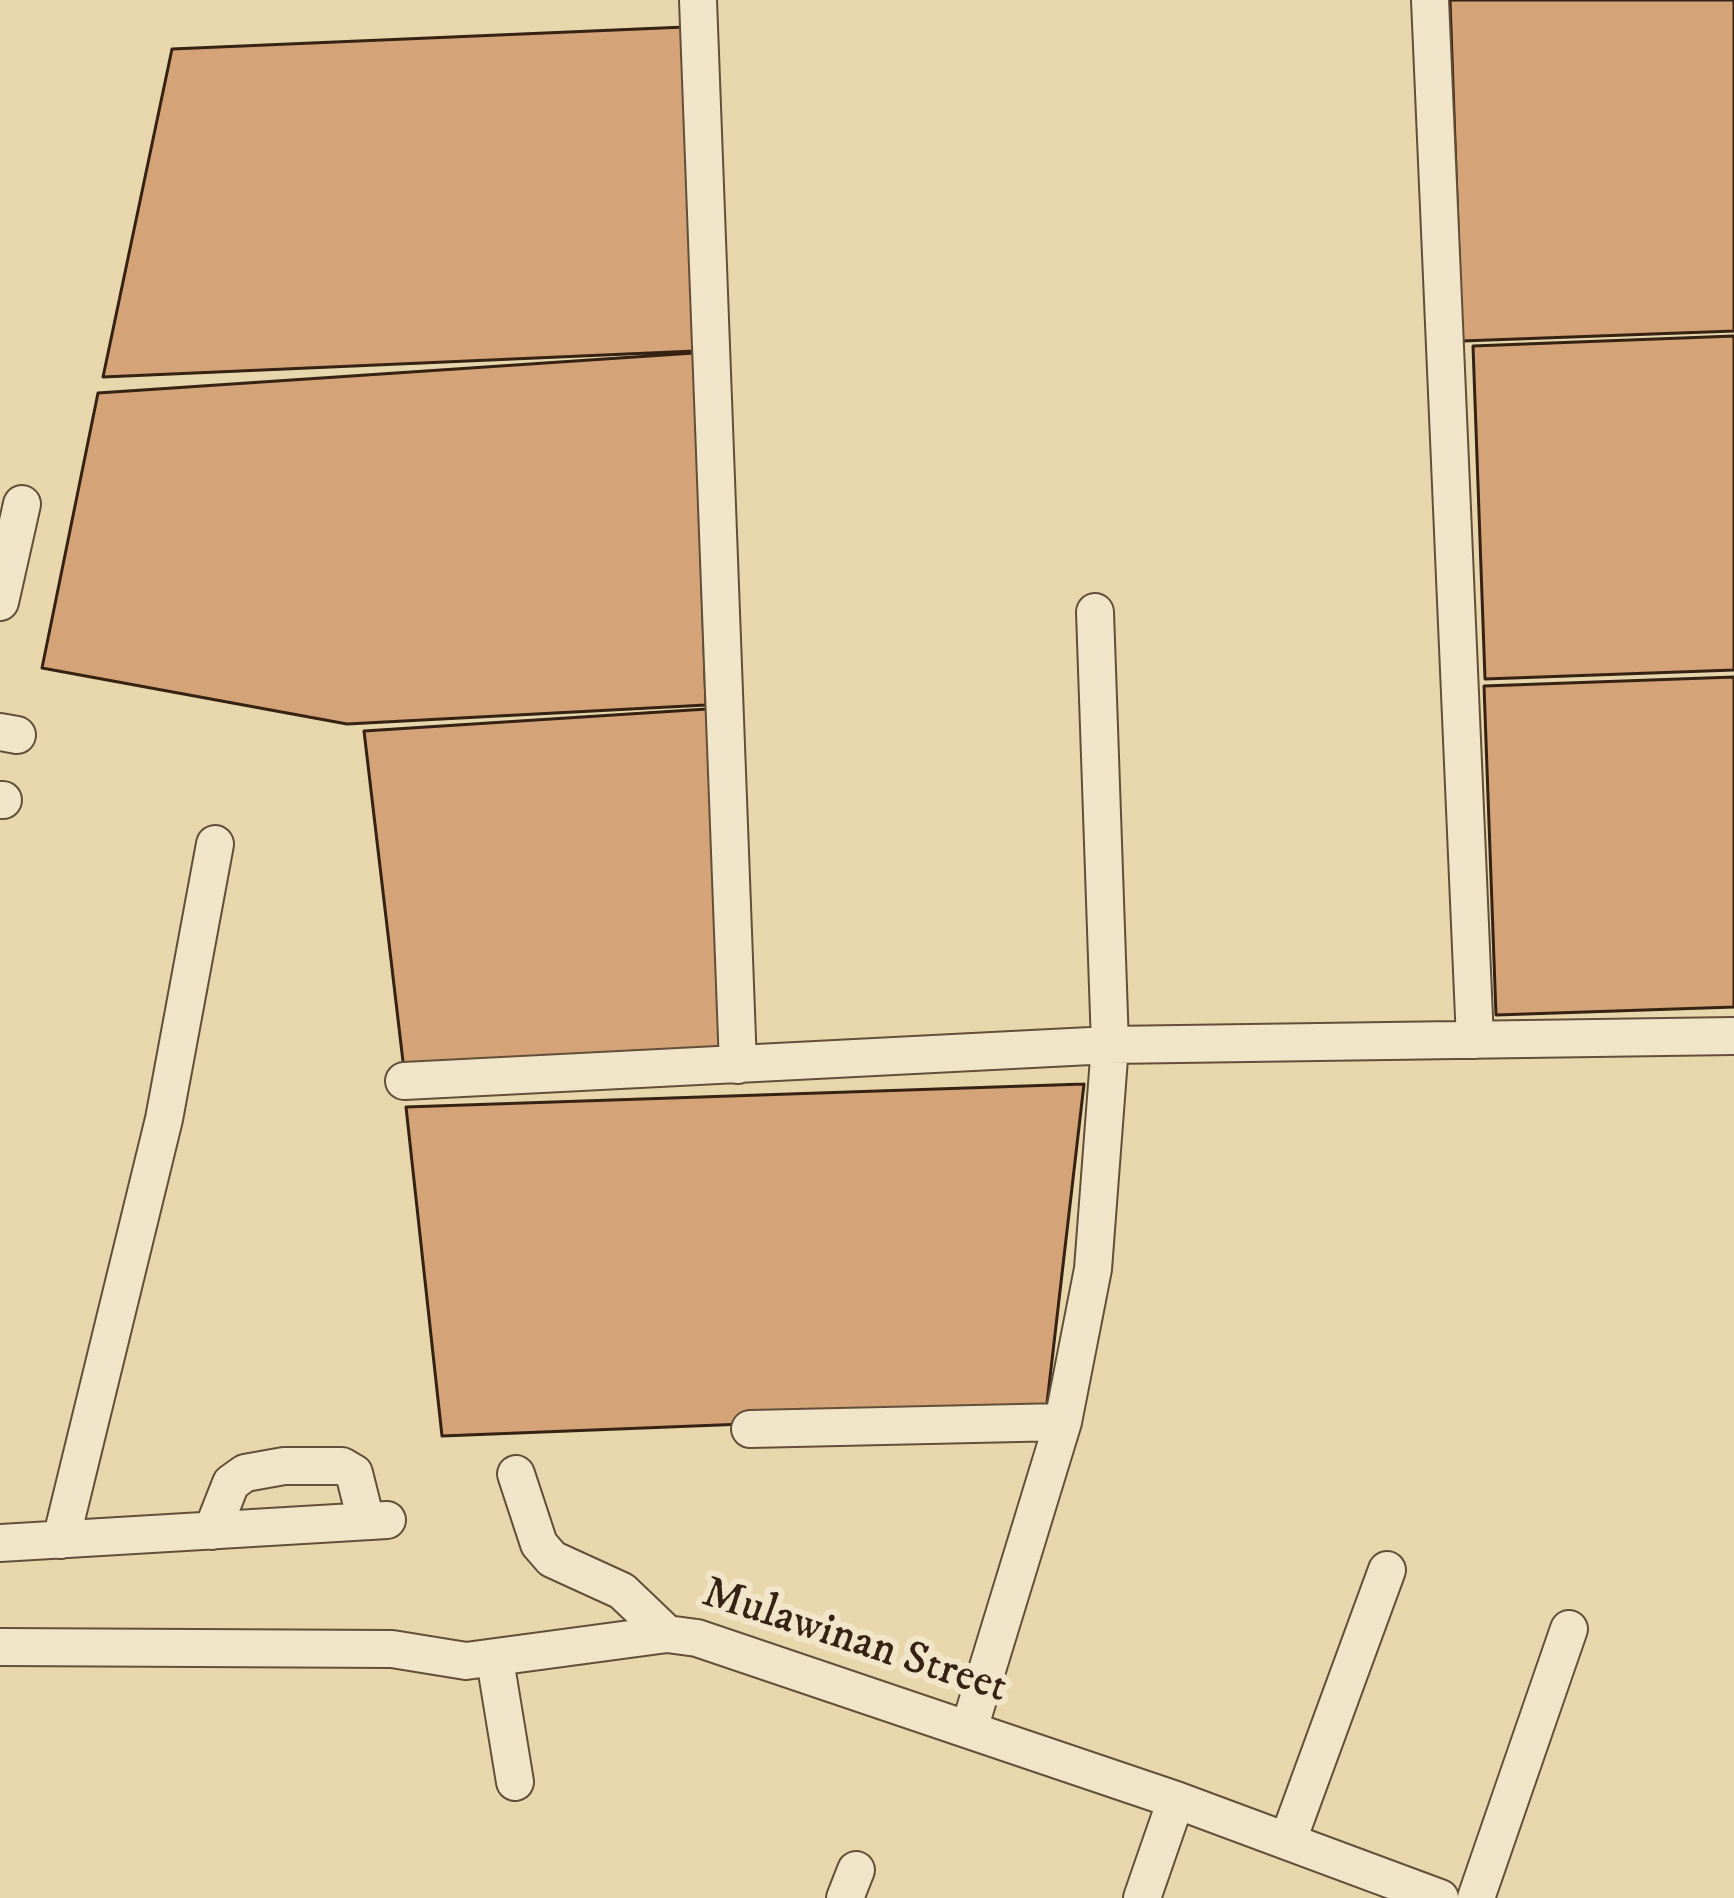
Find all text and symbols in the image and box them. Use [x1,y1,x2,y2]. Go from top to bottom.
street label: Mulawinan Street [695,1568,1013,1718]

